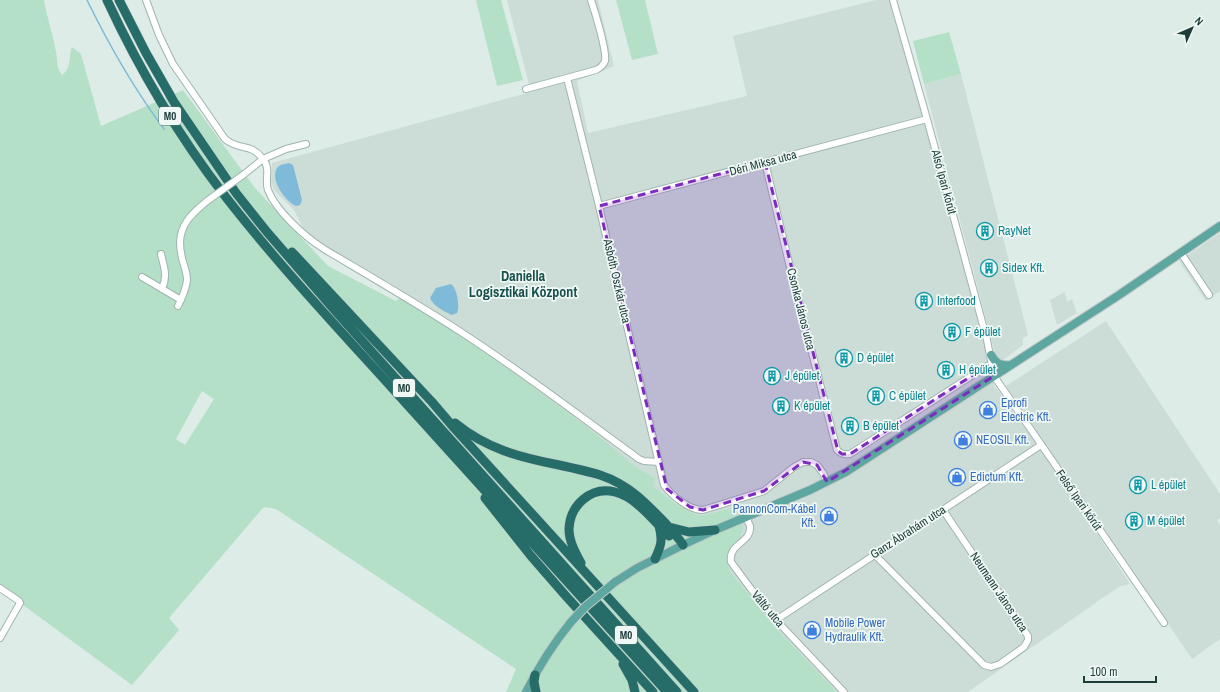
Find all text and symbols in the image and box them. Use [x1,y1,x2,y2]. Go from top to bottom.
north arrow [1172,8,1212,48]
text: N [1192,14,1206,28]
road number: M0 [159,107,181,125]
street label: Déri Miksa utca [728,146,799,180]
street label: Alsó Ipari körút [927,147,960,216]
building icon: RayNet [975,221,995,241]
place label: RayNet [998,223,1031,239]
street label: Asbóth Oszkár utca [599,236,635,325]
building icon: Sidex Kft. [979,258,999,278]
place label: Sidex Kft. [1002,260,1045,276]
street label: Csonka János utca [783,266,819,352]
district label: Daniella Logisztikai Központ [469,267,577,301]
building icon: Interfood [914,291,934,311]
place label: Interfood [937,293,976,309]
building icon: F épület [942,322,962,342]
place label: F épület [965,324,1001,340]
building icon: D épület [834,348,854,368]
place label: D épület [857,350,894,366]
building icon: H épület [936,360,956,380]
place label: H épület [959,362,996,378]
building icon: J épület [762,366,782,386]
place label: J épület [785,368,820,384]
road number: M0 [393,379,415,397]
building icon: C épület [866,386,886,406]
place label: C épület [889,388,926,404]
place label: Eprofi Electric Kft. [1001,395,1051,425]
building icon: K épület [771,396,791,416]
place label: K épület [794,398,830,414]
shop icon: Eprofi Electric Kft. [978,400,998,420]
building icon: B épület [840,416,860,436]
place label: B épület [863,418,899,434]
shop icon: NEOSIL Kft. [953,430,973,450]
place label: NEOSIL Kft. [976,432,1029,448]
street label: Felső Ipari körút [1052,466,1106,534]
shop icon: Edictum Kft. [947,467,967,487]
place label: Edictum Kft. [970,469,1024,485]
building icon: L épület [1128,475,1148,495]
place label: L épület [1151,477,1186,493]
place label: PannonCom-Kábel Kft. [733,501,816,531]
street label: Ganz Ábrahám utca [867,501,949,562]
shop icon: PannonCom-Kábel Kft. [819,506,839,526]
building icon: M épület [1124,511,1144,531]
place label: M épület [1147,513,1185,529]
street label: Neumann János utca [966,549,1032,635]
street label: Váltó utca [748,587,788,631]
place label: Mobile Power Hydraulik Kft. [825,615,886,645]
shop icon: Mobile Power Hydraulik Kft. [802,620,822,640]
road number: M0 [615,626,637,644]
scale bar [1084,658,1156,684]
text: 100 m [1090,664,1117,680]

